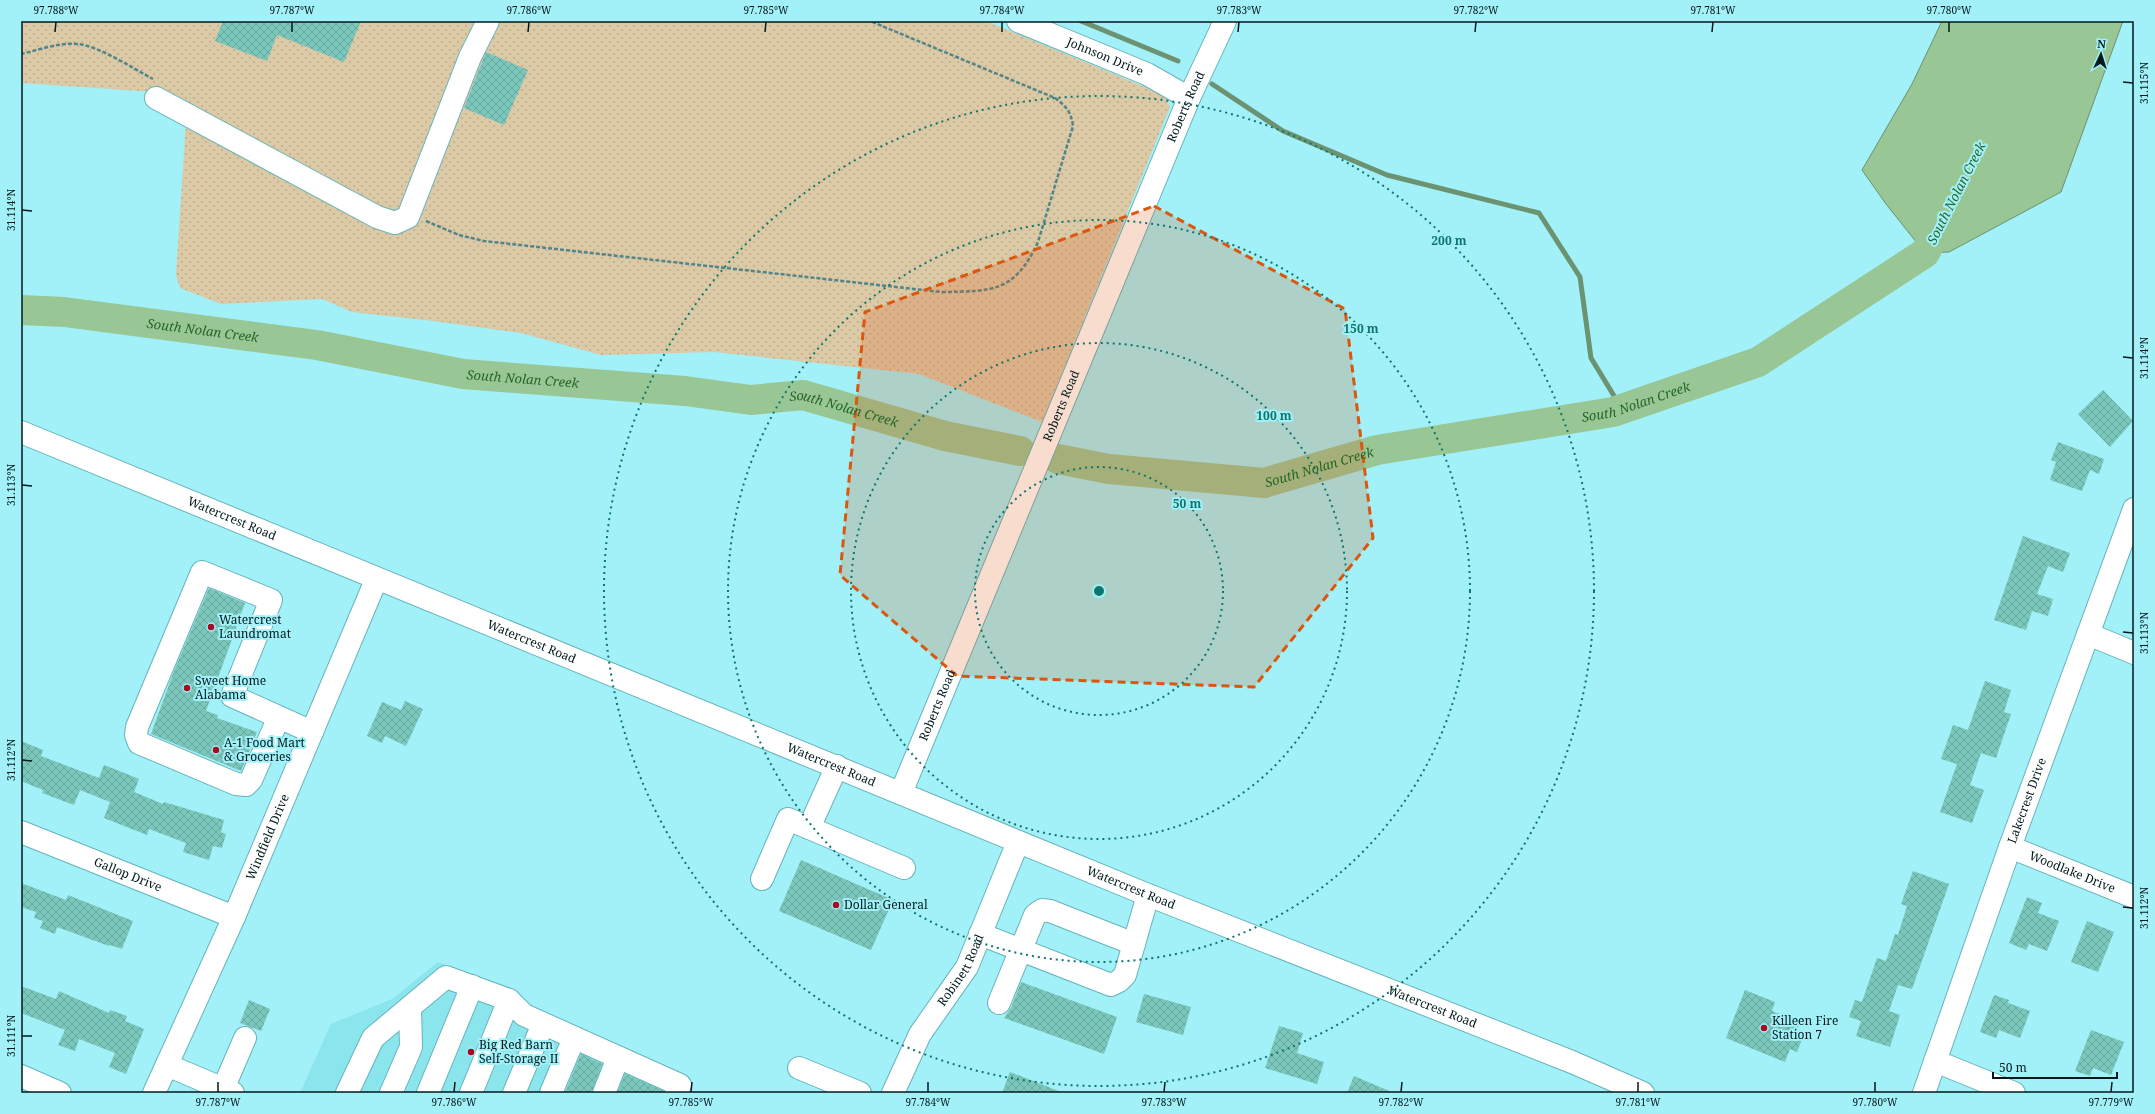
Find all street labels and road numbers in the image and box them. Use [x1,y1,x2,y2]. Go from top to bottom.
street label: Johnson Drive [1063,33,1146,80]
street label: Roberts Road [1163,68,1209,145]
street label: Roberts Road [1039,367,1084,444]
street label: Watercrest Road [185,492,280,544]
street label: Watercrest Road [485,615,579,667]
street label: Roberts Road [915,666,960,743]
street label: Watercrest Road [785,739,879,790]
street label: Lakecrest Drive [2003,755,2050,846]
street label: Windfield Drive [242,791,293,883]
street label: Woodlake Drive [2027,847,2118,897]
street label: Gallop Drive [91,853,165,895]
street label: Watercrest Road [1084,862,1179,913]
street label: Robinett Road [933,931,988,1009]
street label: Watercrest Road [1385,981,1480,1032]

